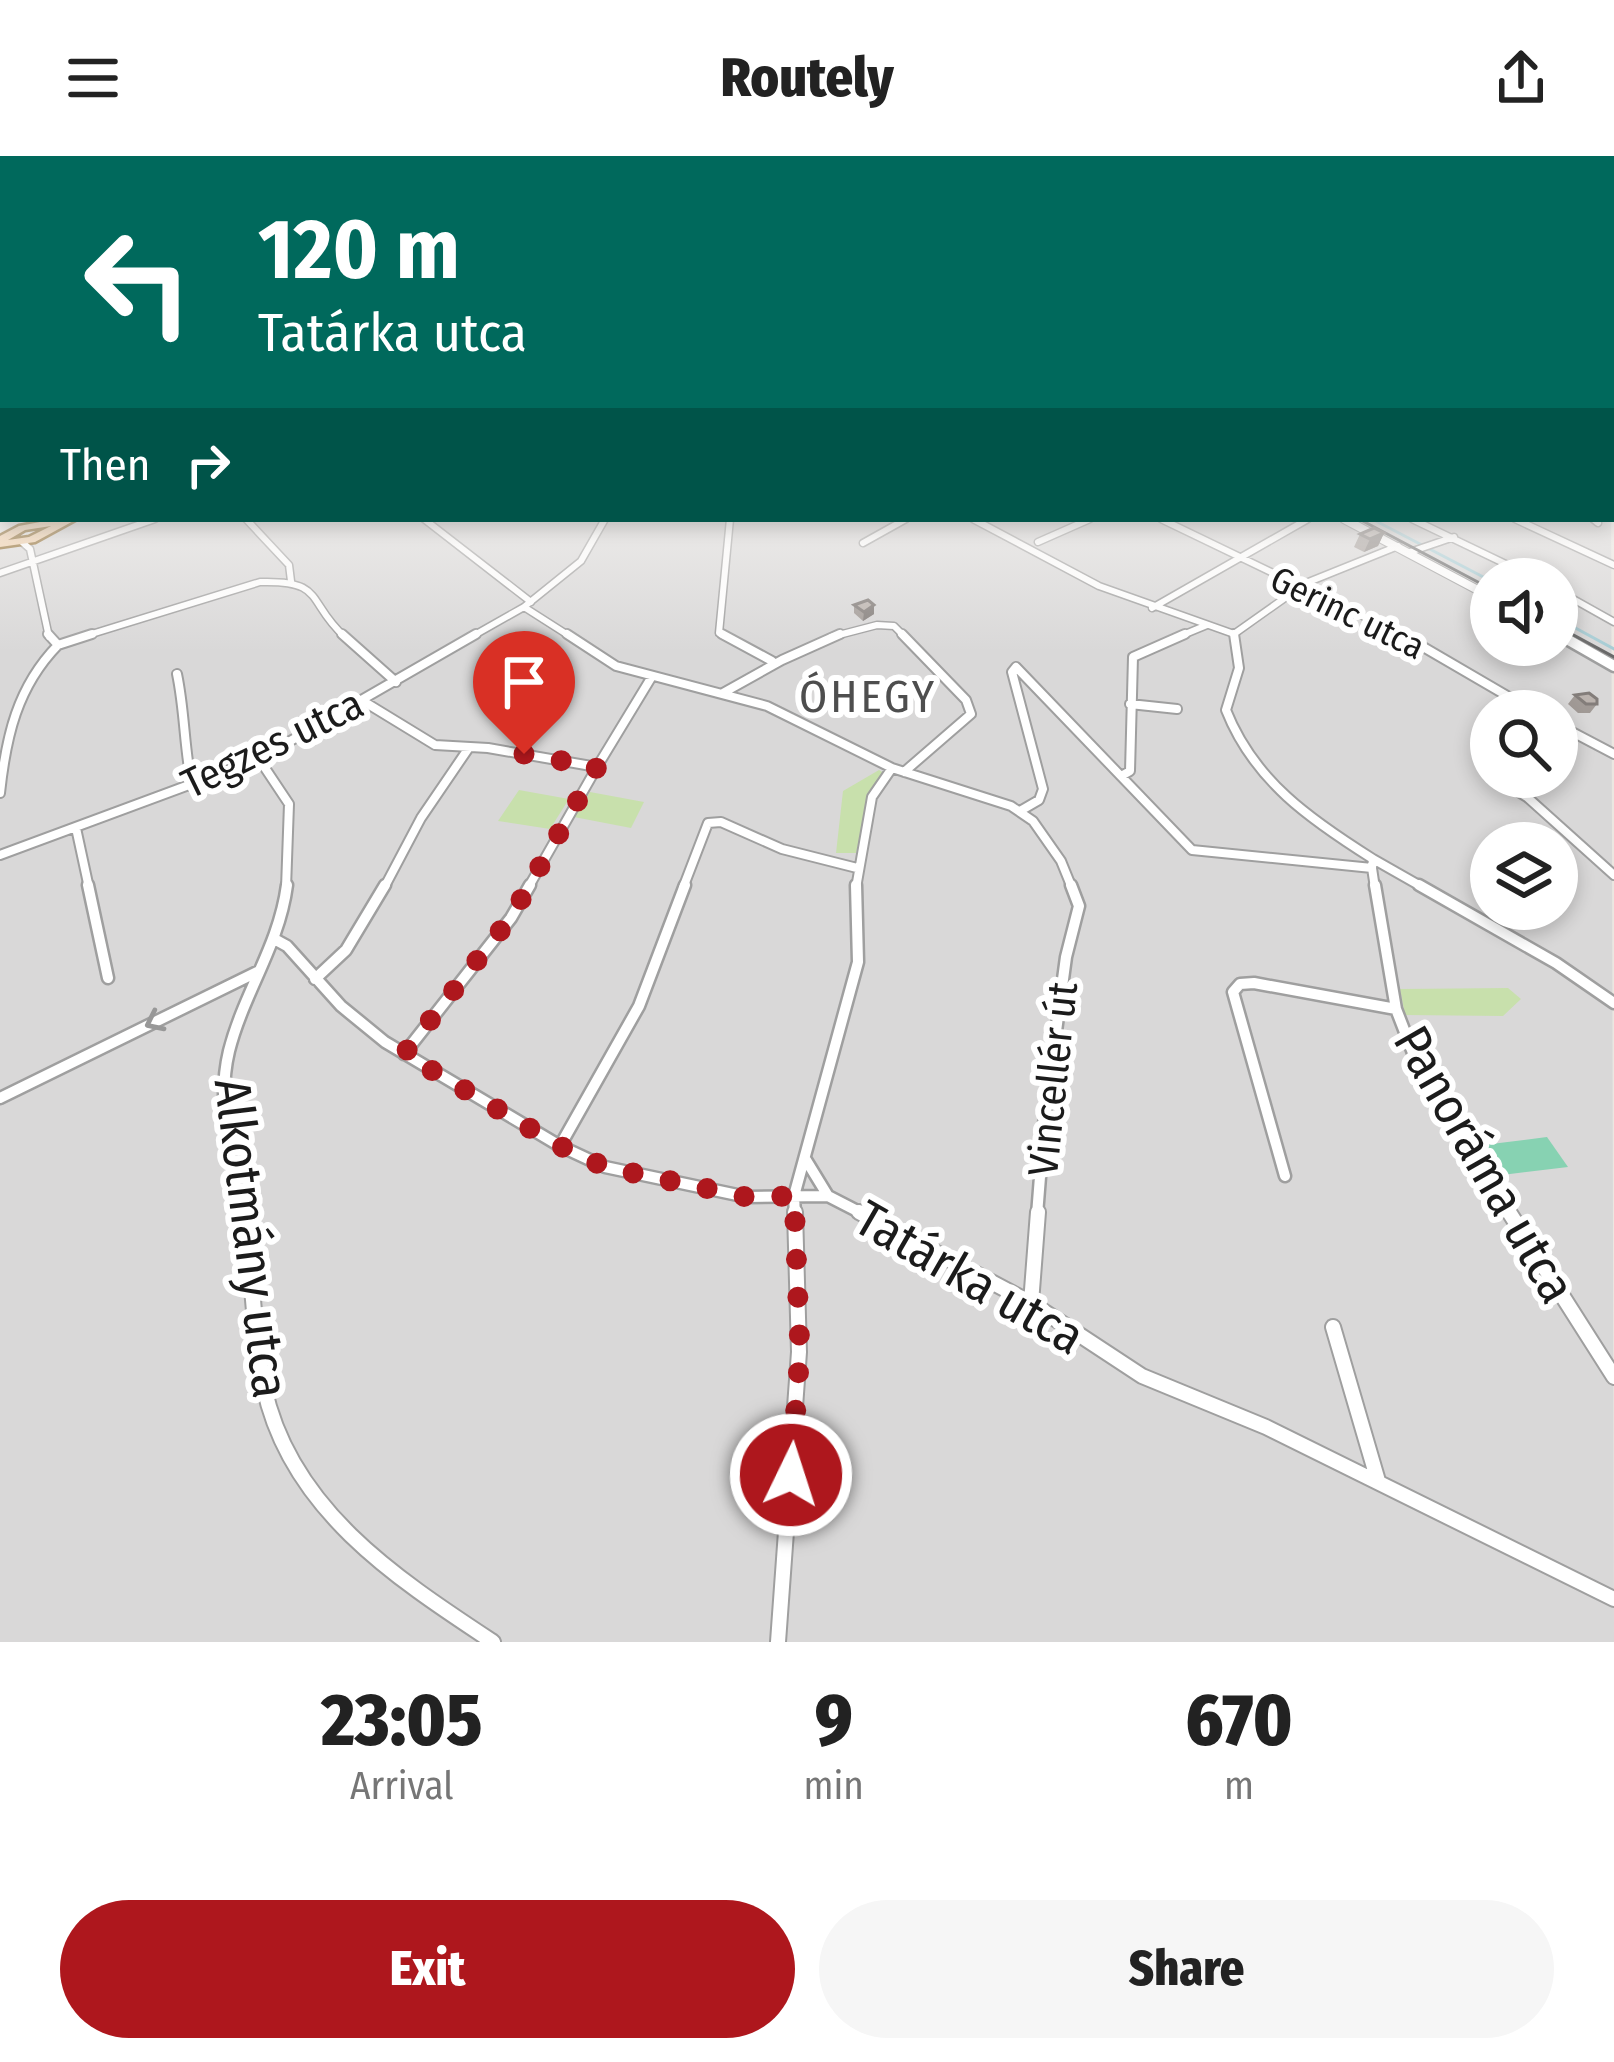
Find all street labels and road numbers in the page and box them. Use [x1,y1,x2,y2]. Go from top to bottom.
street label: Gerinc utca [1263,557,1432,669]
street label: Tegzes utca [174,679,371,809]
street label: Vincellér út [1018,979,1088,1179]
street label: Panoráma utca [1380,1015,1588,1314]
street label: Alkotmány utca [201,1075,301,1401]
street label: Tatárka utca [844,1188,1095,1368]

